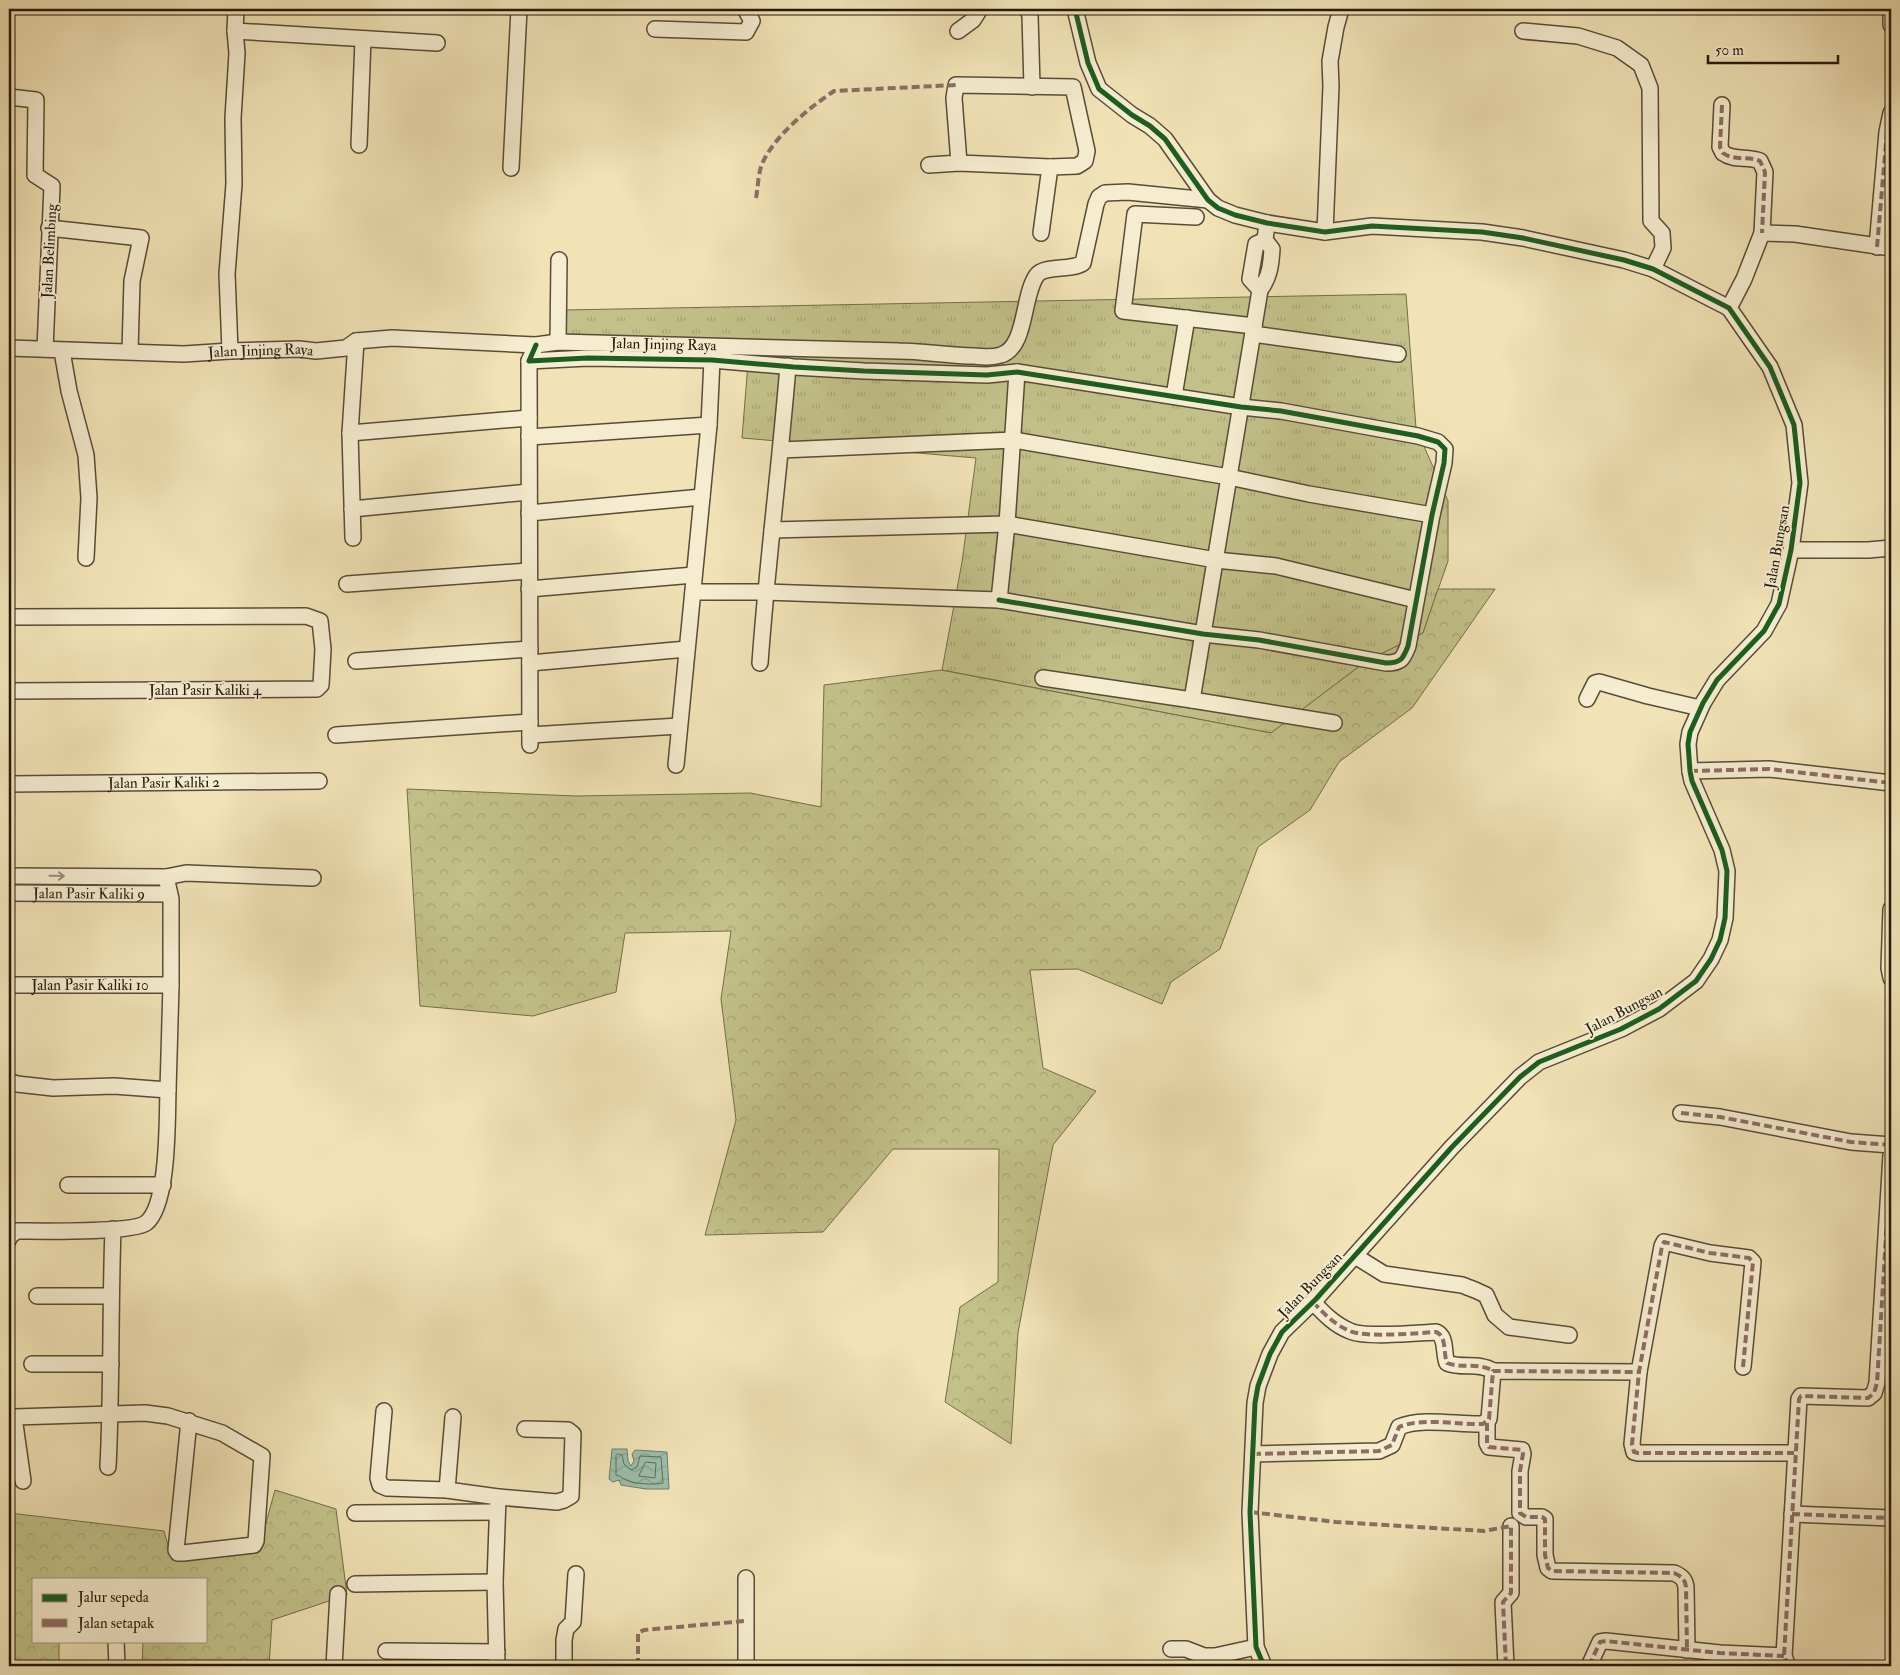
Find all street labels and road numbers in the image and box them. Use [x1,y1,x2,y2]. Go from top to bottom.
street label: Jalan Belimbing [37,203,62,300]
street label: Jalan Jinjing Raya [610,334,718,355]
street label: Jalan Jinjing Raya [206,340,315,363]
street label: Jalan Bungsan [1761,504,1795,592]
street label: Jalan Pasir Kaliki 4 [148,681,262,701]
street label: Jalan Pasir Kaliki 2 [107,773,220,794]
street label: Jalan Pasir Kaliki 9 [32,884,145,904]
street label: Jalan Pasir Kaliki 10 [30,976,149,996]
street label: Jalan Bungsan [1582,982,1667,1040]
street label: Jalan Bungsan [1273,1248,1347,1324]

